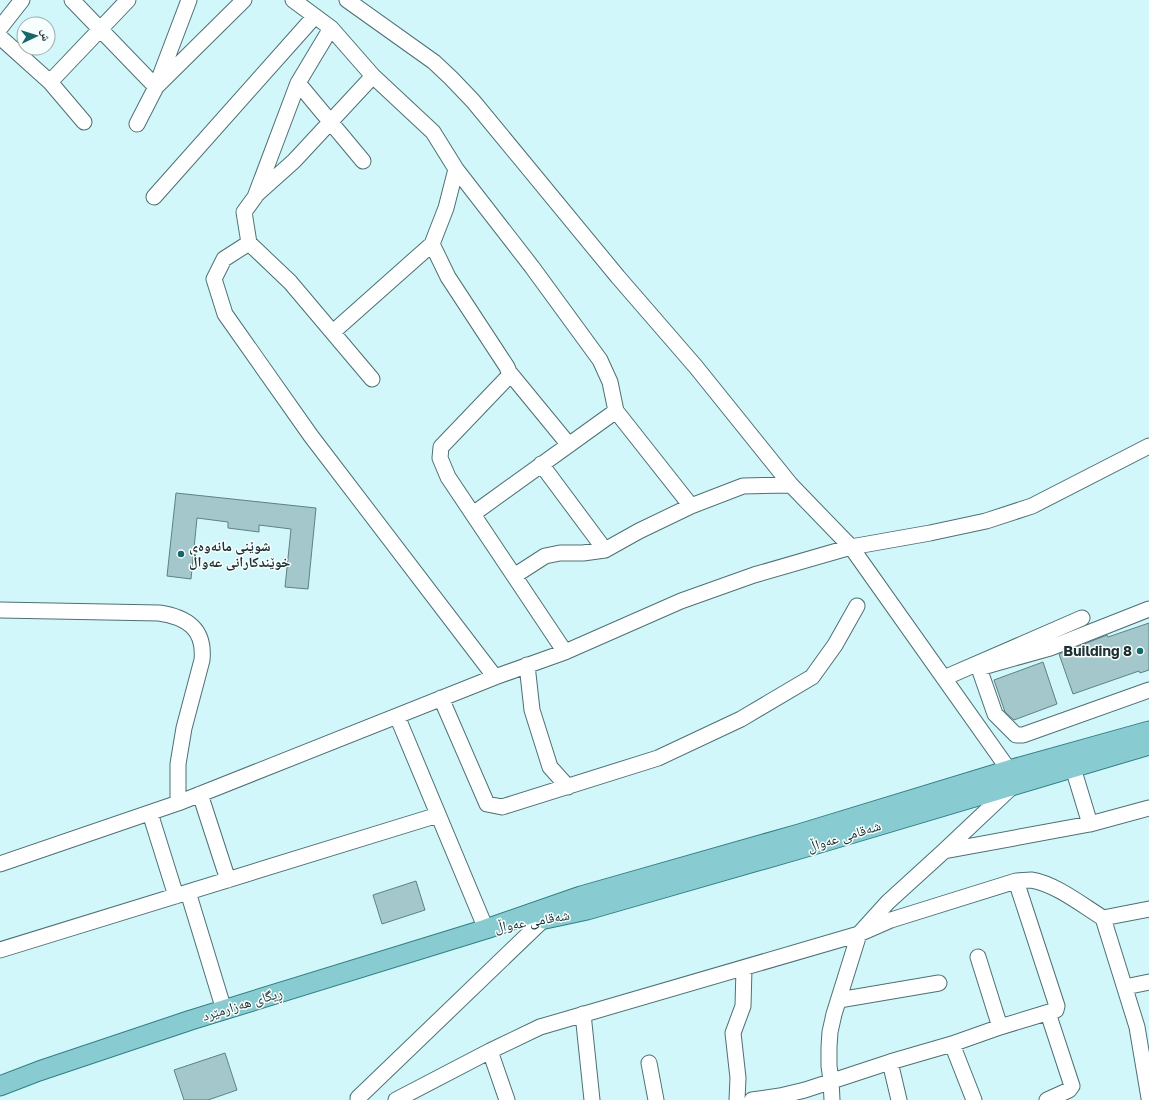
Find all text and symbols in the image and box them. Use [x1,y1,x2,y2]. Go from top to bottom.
north arrow [16,16,56,56]
text: ش [38,29,53,42]
place label: شوێنی مانەوەی خوێندکارانی عەواڵ [189,537,290,571]
marker: شوێنی مانەوەی خوێندکارانی عەواڵ [176,549,186,559]
place label: Building 8 [1063,642,1132,659]
marker: Building 8 [1135,646,1145,656]
street label: شەقامی عەواڵ [805,816,883,856]
street label: شەقامی عەواڵ [493,906,571,936]
street label: ڕیگای هەزارمێرد [200,983,285,1028]

